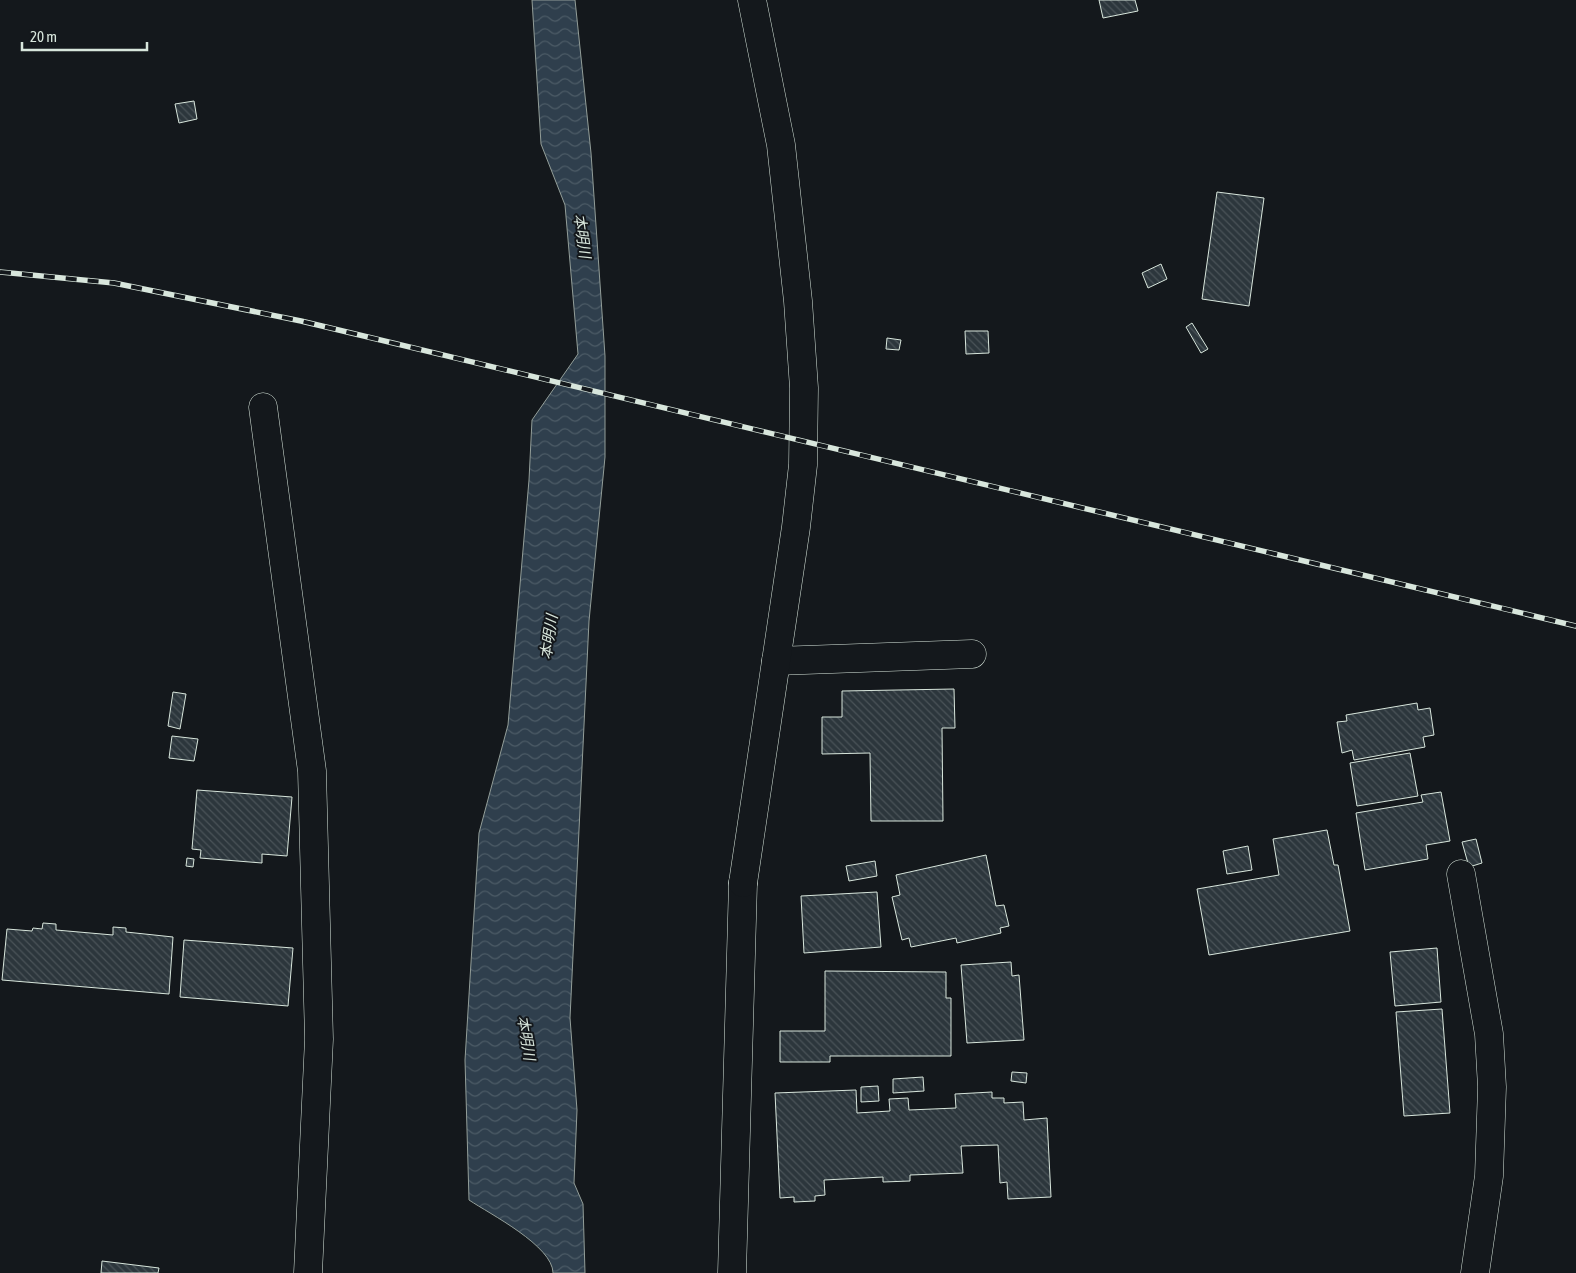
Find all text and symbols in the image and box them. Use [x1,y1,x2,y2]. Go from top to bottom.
scale bar [22,20,148,52]
text: 20 m [30,28,57,45]
water label: 本明川 [571,212,594,261]
water label: 本明川 [537,611,561,660]
water label: 本明川 [515,1014,539,1063]

